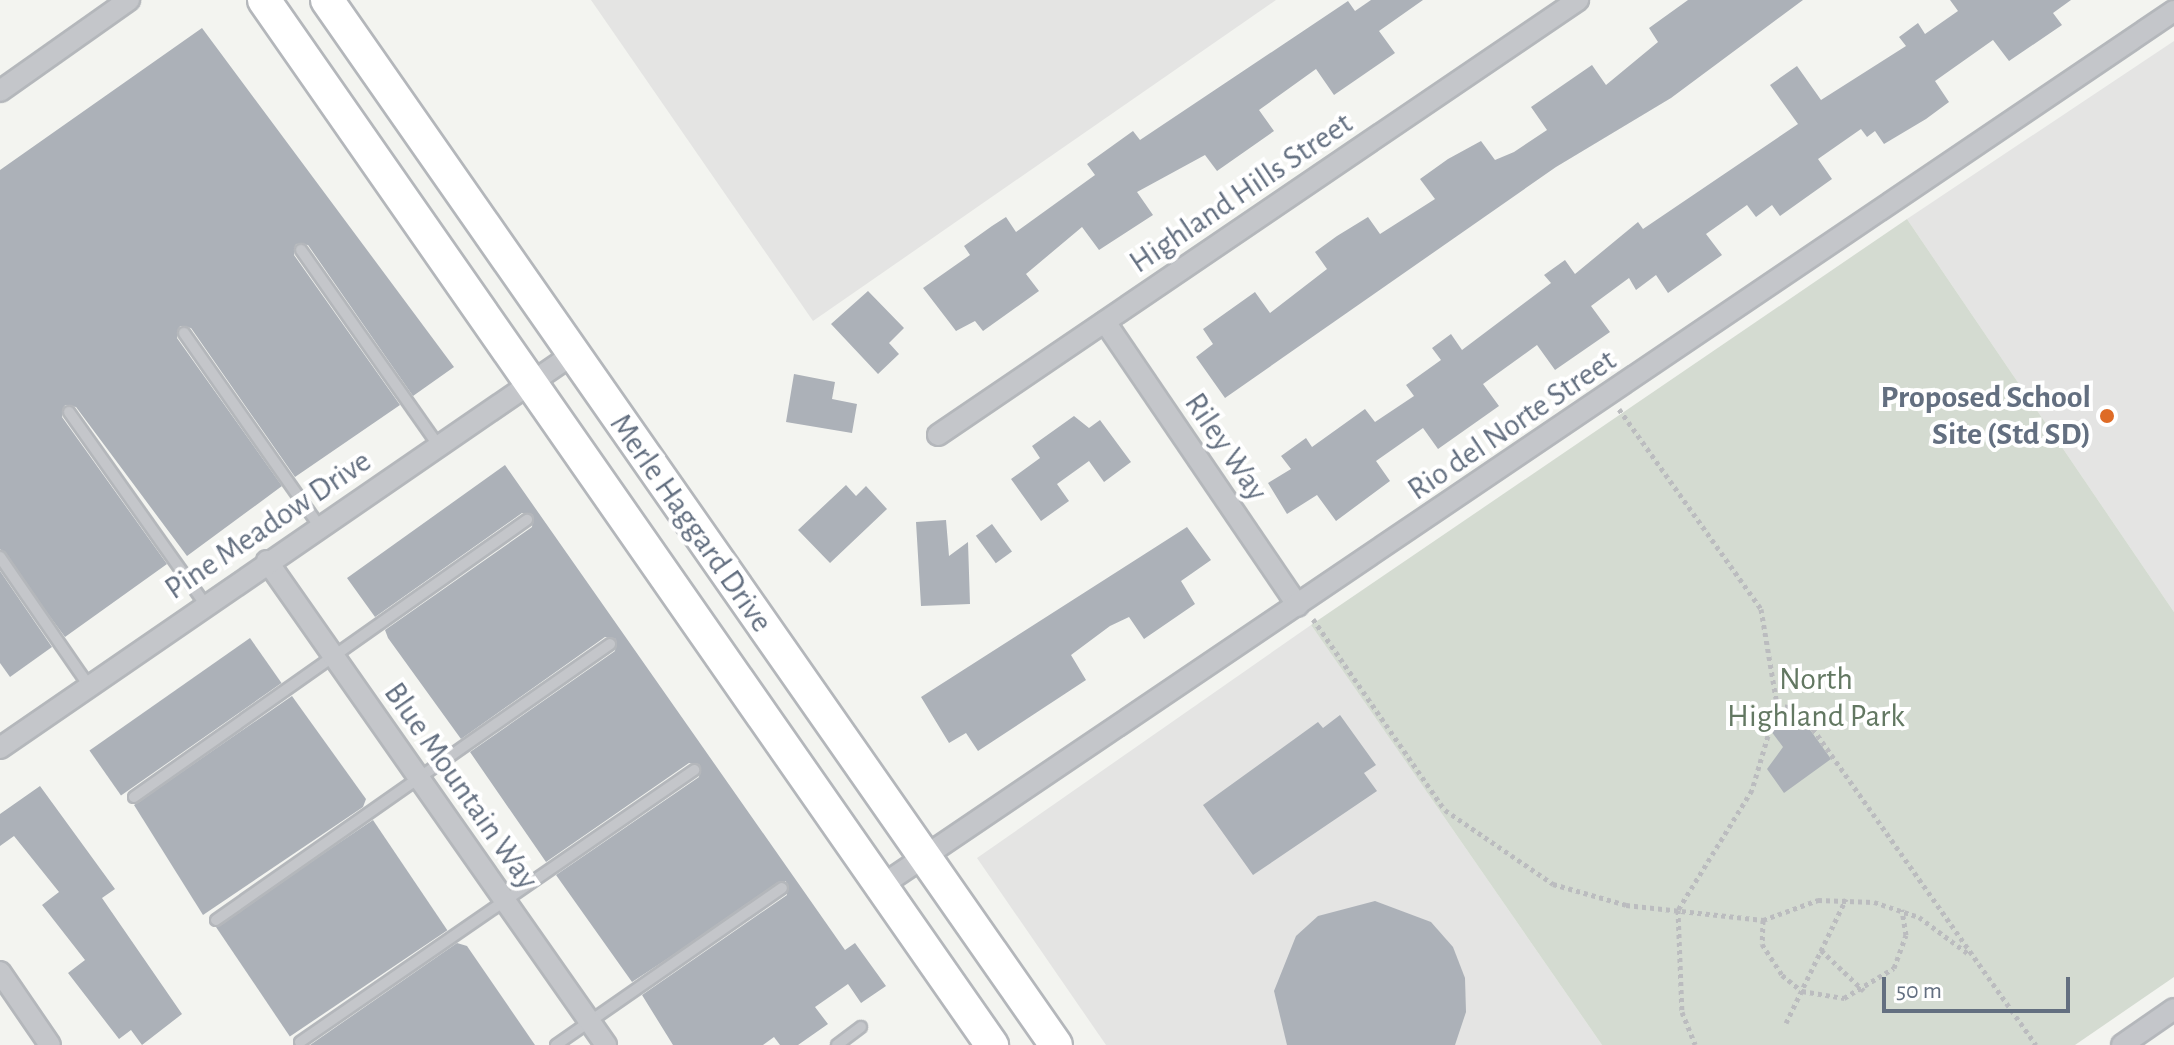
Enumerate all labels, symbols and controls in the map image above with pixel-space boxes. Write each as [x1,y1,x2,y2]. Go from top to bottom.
street label: Highland Hills Street [1122,104,1360,282]
street label: Rio del Norte Street [1401,341,1623,509]
place label: Proposed School Site (Std SD) [1880,379,2091,454]
street label: Riley Way [1176,386,1276,508]
street label: Merle Haggard Drive [601,406,781,640]
marker: Proposed School Site (Std SD) [2098,407,2116,425]
street label: Pine Meadow Drive [158,442,378,608]
park label: North Highland Park [1727,661,1905,736]
street label: Blue Mountain Way [375,675,547,897]
scale bar [1886,961,2074,1011]
text: 50 m [1896,979,1942,1003]

